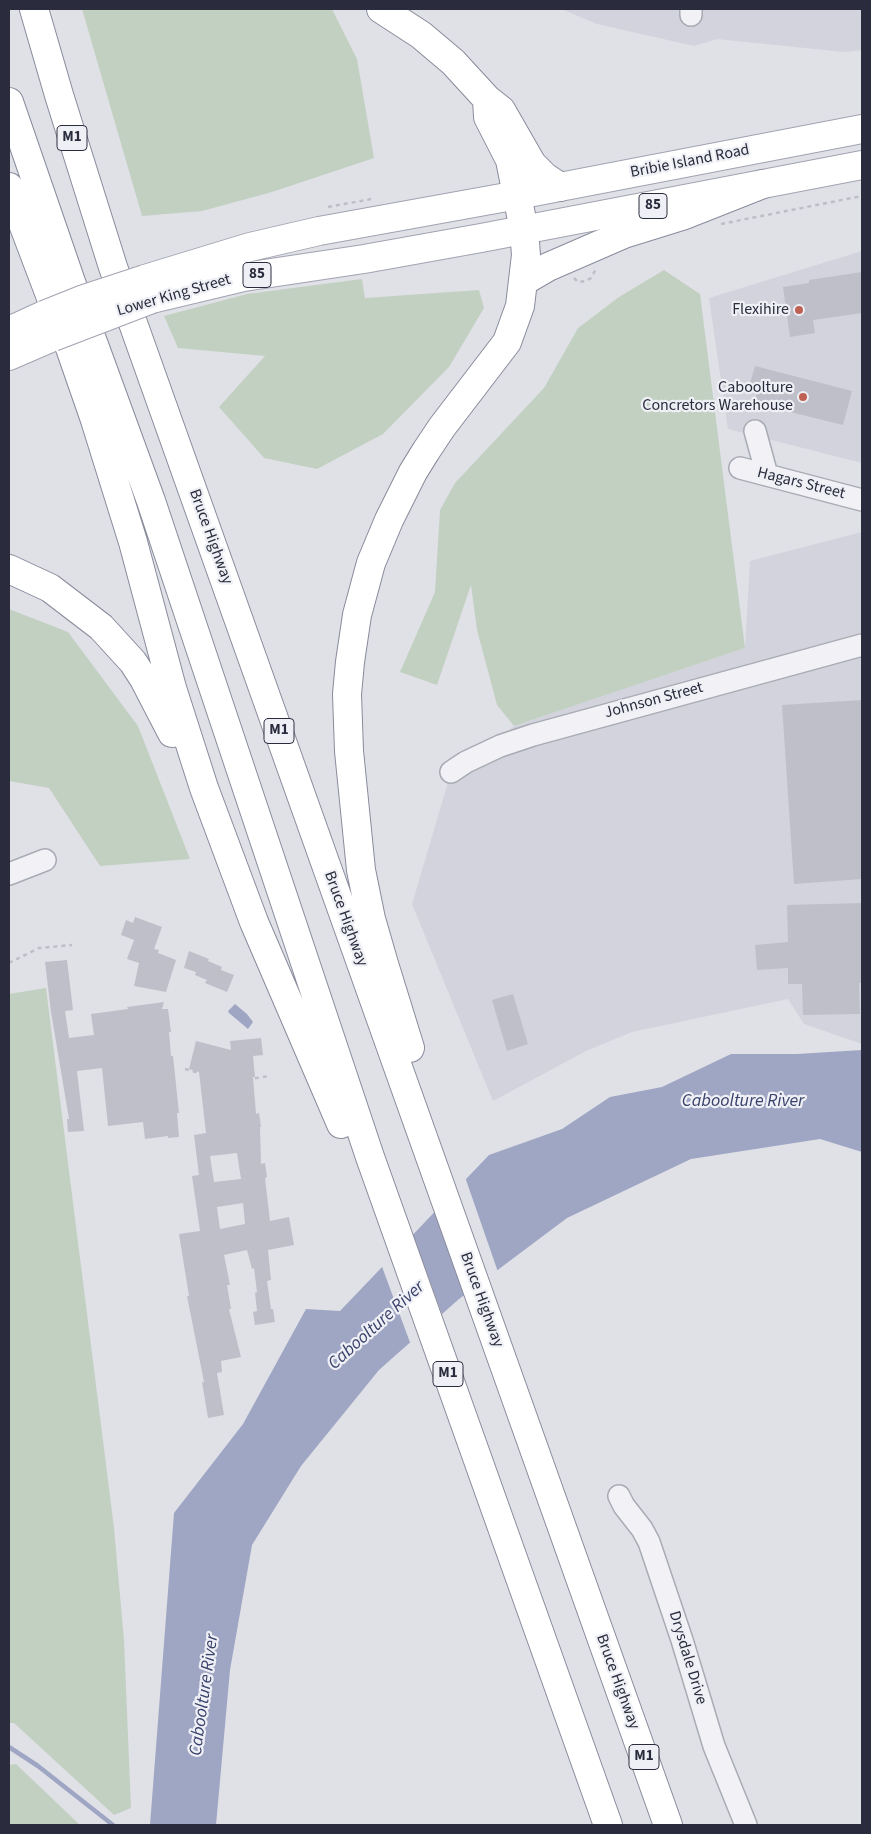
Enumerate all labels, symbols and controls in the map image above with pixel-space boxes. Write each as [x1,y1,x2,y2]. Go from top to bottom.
road number: M1 [57,126,87,150]
street label: Bribie Island Road [629,141,751,183]
road number: 85 [639,194,667,218]
road number: 85 [243,262,271,288]
street label: Lower King Street [115,271,233,321]
place label: Flexihire [732,300,789,320]
marker: Flexihire [793,304,805,316]
place label: Caboolture Concretors Warehouse [642,378,793,416]
marker: Caboolture Concretors Warehouse [797,391,809,403]
street label: Hagars Street [755,464,847,504]
street label: Bruce Highway [184,487,236,587]
street label: Johnson Street [603,679,705,723]
road number: M1 [264,718,294,744]
street label: Bruce Highway [319,869,371,969]
water label: Caboolture River [682,1091,804,1113]
street label: Bruce Highway [455,1250,507,1350]
water label: Caboolture River [324,1277,430,1375]
road number: M1 [433,1362,463,1386]
street label: Drysdale Drive [664,1609,710,1707]
street label: Bruce Highway [591,1632,643,1732]
water label: Caboolture River [186,1633,224,1757]
road number: M1 [629,1744,659,1770]

